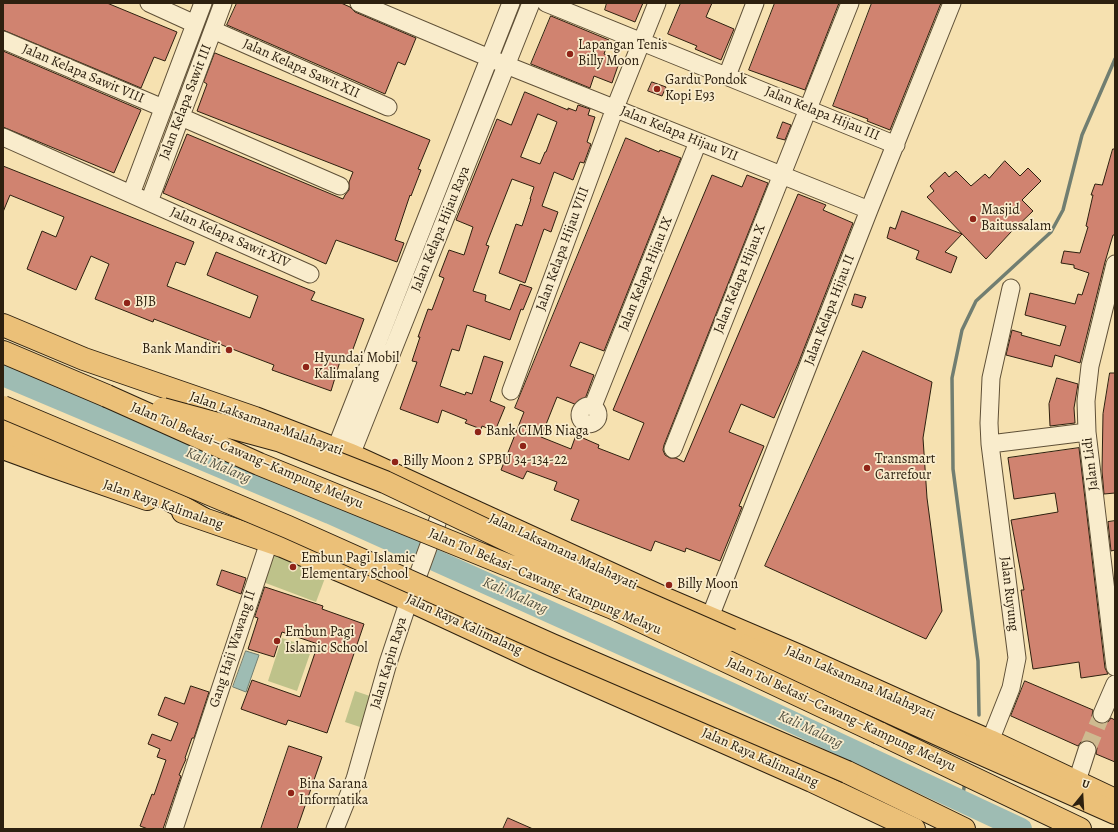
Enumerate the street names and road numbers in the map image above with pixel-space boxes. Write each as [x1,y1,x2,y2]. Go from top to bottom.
street label: Jalan Kelapa Sawit XII [240,36,362,102]
street label: Jalan Kelapa Sawit VIII [20,41,146,107]
street label: Jalan Kelapa Sawit III [156,42,216,162]
street label: Jalan Kelapa Hijau III [762,83,882,145]
street label: Jalan Kelapa Hijau VII [618,103,740,165]
street label: Jalan Kelapa Hijau Raya [408,164,474,294]
street label: Jalan Kelapa Hijau VIII [533,185,593,313]
street label: Jalan Kelapa Sawit XIV [167,204,293,272]
street label: Jalan Kelapa Hijau IX [615,215,677,333]
street label: Jalan Kelapa Hijau X [710,222,770,336]
street label: Jalan Kelapa Hijau II [801,252,859,368]
street label: Jalan Laksamana Malahayati [187,388,345,460]
street label: Jalan Tol Bekasi–Cawang–Kampung Melayu [128,399,366,513]
street label: Jalan Lidi [1079,436,1103,492]
street label: Jalan Raya Kalimalang [101,477,225,533]
street label: Jalan Laksamana Malahayati [486,510,640,594]
street label: Jalan Tol Bekasi–Cawang–Kampung Melayu [426,525,664,639]
street label: Jalan Ruyung [996,556,1022,632]
street label: Gang Haji Wawang II [206,588,260,710]
street label: Jalan Raya Kalimalang [403,591,525,659]
street label: Jalan Kapin Raya [367,615,411,711]
street label: Jalan Laksamana Malahayati [783,642,937,724]
street label: Jalan Tol Bekasi–Cawang–Kampung Melayu [724,654,958,776]
street label: Jalan Raya Kalimalang [699,725,821,791]

